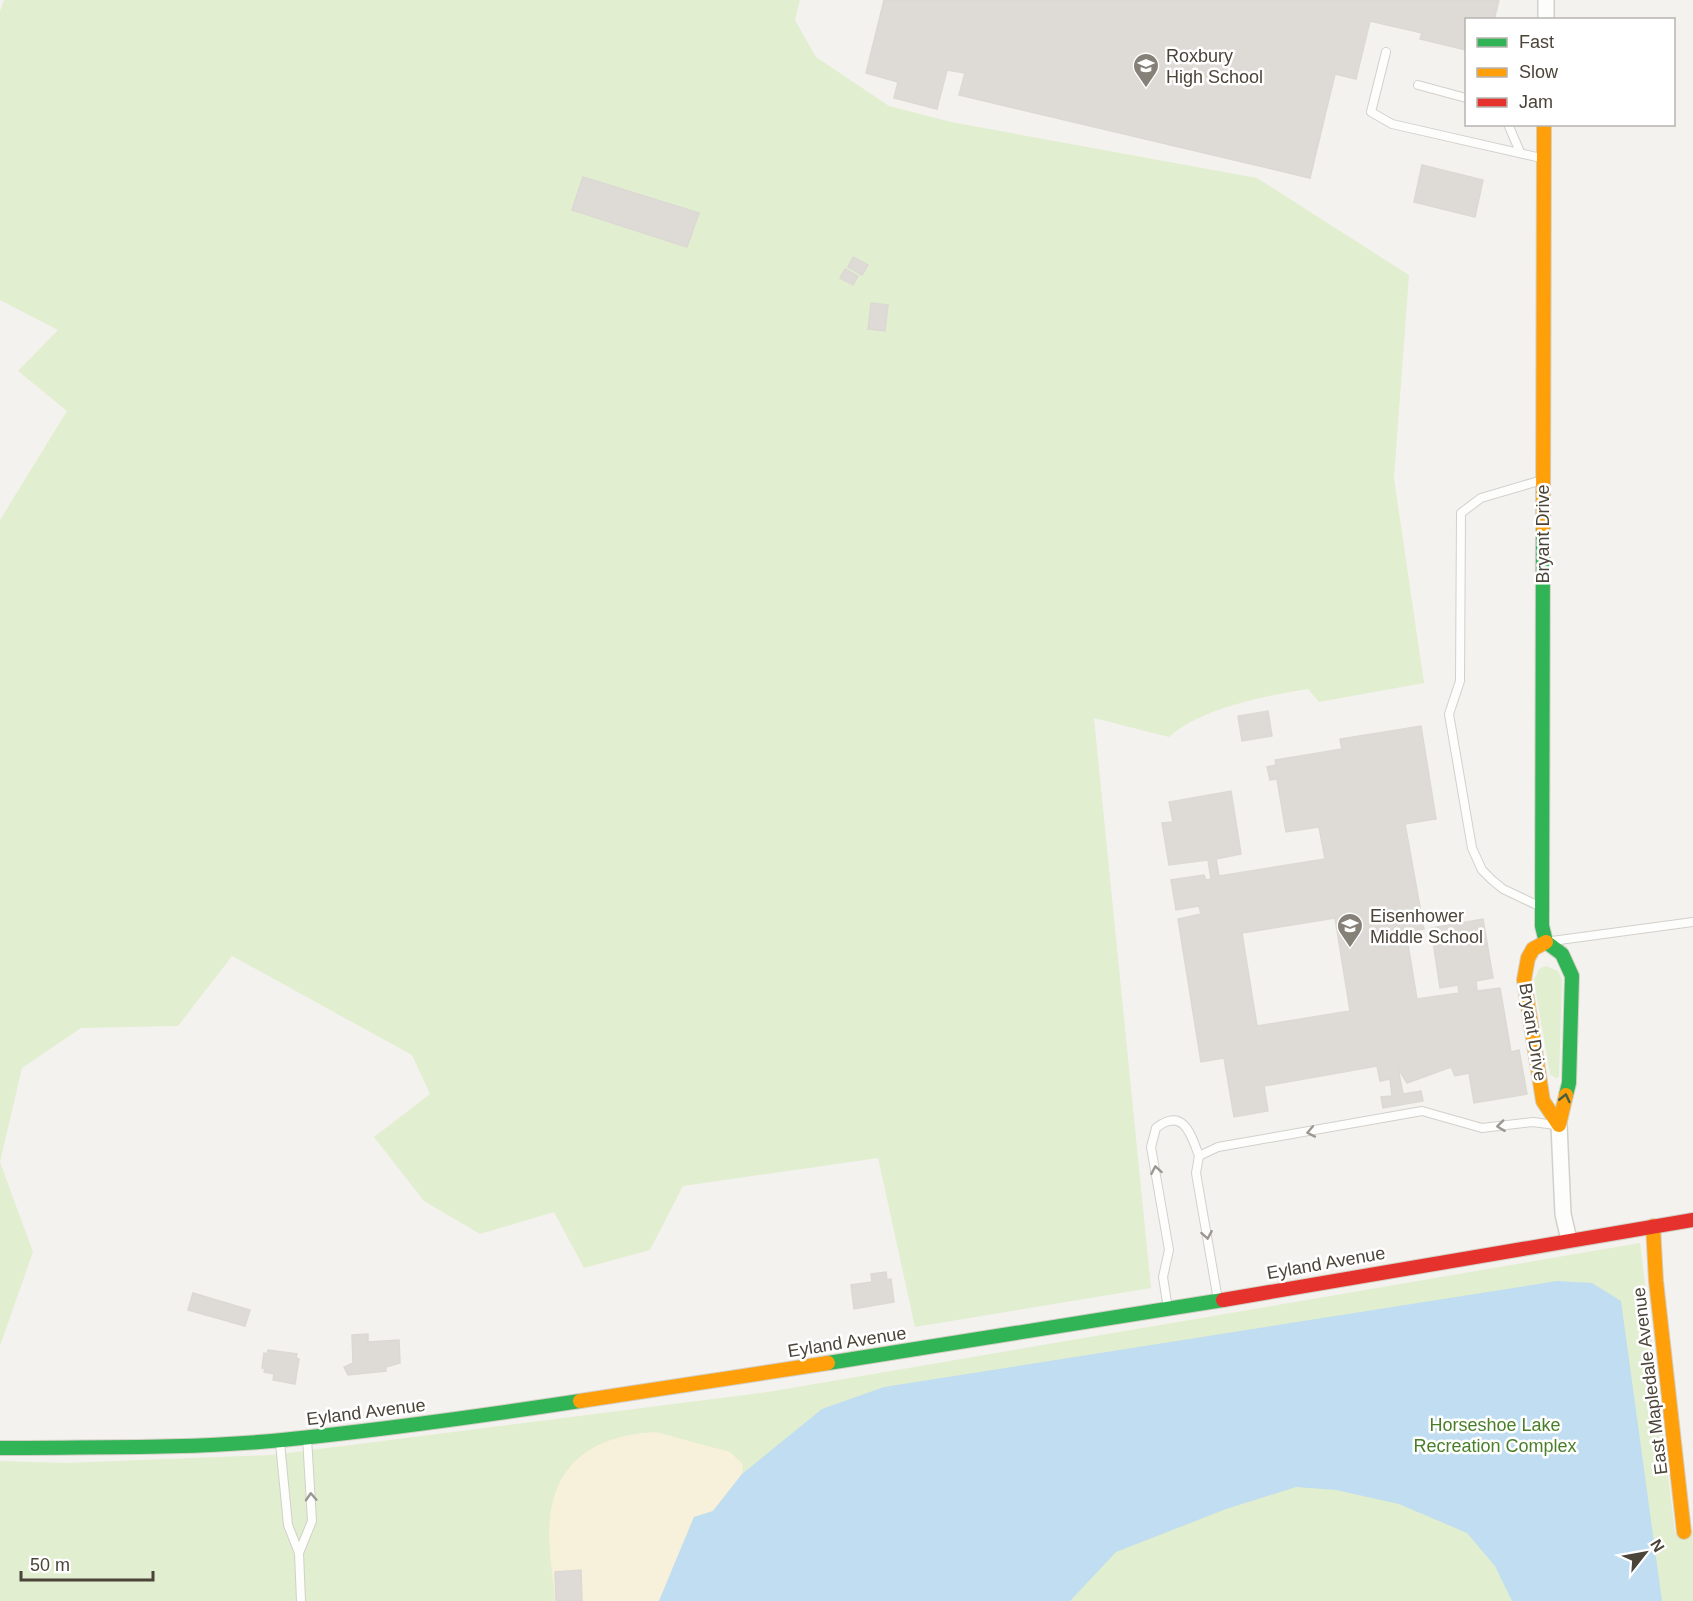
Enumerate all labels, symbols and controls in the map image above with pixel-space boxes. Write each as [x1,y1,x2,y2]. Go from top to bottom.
legend [1465,18,1675,126]
text: Fast [1519,32,1554,52]
place label: Roxbury High School [1166,46,1263,87]
school or university icon: Roxbury High School [1131,51,1161,89]
text: Slow [1519,62,1559,82]
text: Jam [1519,92,1553,112]
street label: Bryant Drive [1533,484,1553,584]
place label: Eisenhower Middle School [1370,906,1483,947]
school or university icon: Eisenhower Middle School [1335,911,1365,949]
street label: Bryant Drive [1515,982,1551,1082]
one-way arrow [1558,1093,1571,1103]
one-way arrow [1496,1119,1506,1132]
one-way arrow [1306,1125,1316,1138]
one-way arrow [1150,1166,1162,1175]
one-way arrow [1200,1229,1213,1239]
street label: Eyland Avenue [1265,1243,1387,1283]
street label: East Mapledale Avenue [1629,1286,1671,1476]
street label: Eyland Avenue [786,1323,908,1361]
street label: Eyland Avenue [305,1395,427,1429]
park label: Horseshoe Lake Recreation Complex [1413,1415,1577,1456]
one-way arrow [305,1493,318,1502]
north arrow [1615,1523,1675,1583]
text: N [1647,1536,1668,1555]
scale bar [21,1544,153,1582]
text: 50 m [30,1555,70,1575]

